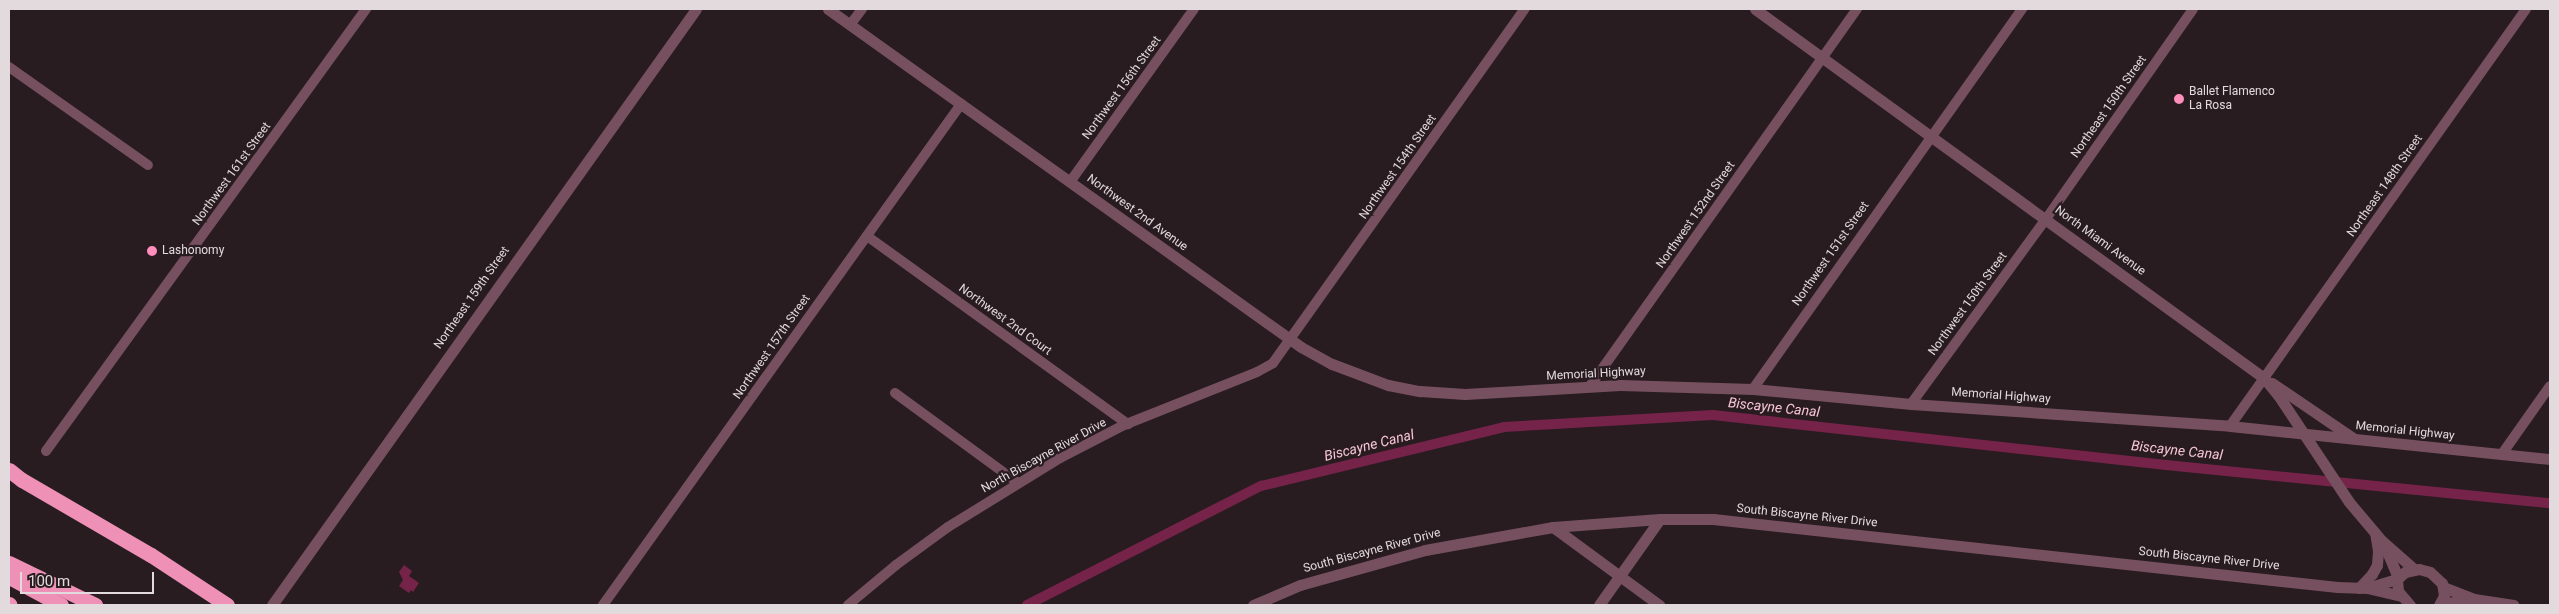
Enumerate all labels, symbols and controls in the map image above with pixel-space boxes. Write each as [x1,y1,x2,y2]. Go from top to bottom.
street label: Northwest 156th Street [1080,34,1164,142]
street label: Northeast 150th Street [2068,53,2150,161]
place label: Ballet Flamenco La Rosa [2189,85,2275,113]
marker: Ballet Flamenco La Rosa [2173,93,2185,105]
street label: Northwest 154th Street [1356,112,1440,222]
street label: Northwest 161st Street [190,120,274,228]
street label: Northeast 148th Street [2344,132,2426,240]
street label: Northwest 152nd Street [1654,159,1738,271]
street label: Northwest 2nd Avenue [1084,172,1190,254]
street label: Northwest 151st Street [1790,199,1872,309]
street label: North Miami Avenue [2052,203,2148,279]
place label: Lashonomy [162,244,224,258]
street label: Northeast 159th Street [431,244,513,352]
marker: Lashonomy [146,245,158,257]
street label: Northwest 150th Street [1926,250,2010,358]
street label: Northwest 2nd Court [956,281,1054,359]
street label: Northwest 157th Street [730,292,814,402]
street label: Memorial Highway [1546,364,1646,384]
street label: Memorial Highway [1951,385,2051,407]
water label: Biscayne Canal [1727,394,1821,420]
street label: North Biscayne River Drive [979,416,1109,496]
street label: Memorial Highway [2355,419,2455,443]
water label: Biscayne Canal [1322,426,1416,464]
water label: Biscayne Canal [2130,437,2224,463]
street label: South Biscayne River Drive [1736,501,1878,531]
street label: South Biscayne River Drive [1302,526,1442,576]
street label: South Biscayne River Drive [2138,544,2280,574]
scale bar [22,562,156,594]
text: 100 m [28,572,70,590]

